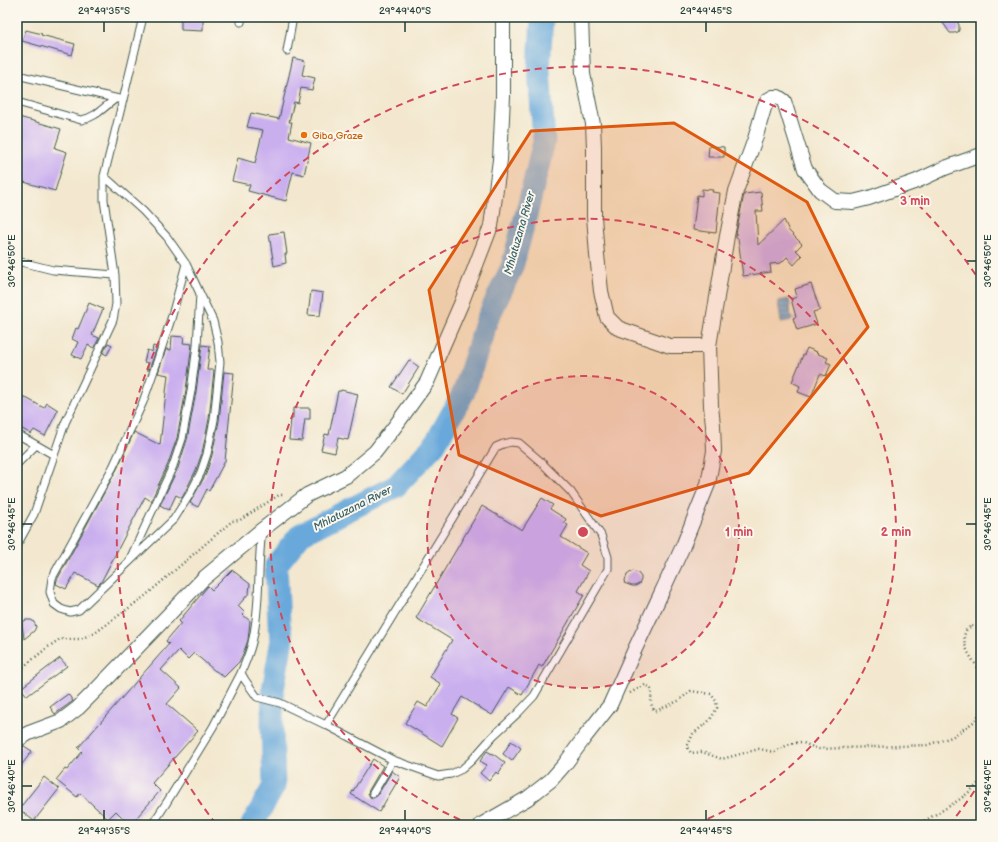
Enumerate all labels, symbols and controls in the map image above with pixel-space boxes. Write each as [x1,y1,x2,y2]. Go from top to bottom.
text: 29°49'35"S [78,5,130,17]
text: 29°49'40"S [379,5,431,17]
text: 29°49'45"S [680,5,732,17]
marker: Giba Graze [299,130,309,140]
place label: Giba Graze [312,130,363,142]
water label: Mhlatuzana River [501,189,538,276]
text: 3 min [900,194,930,209]
text: 30°46'50"E [6,234,18,288]
text: 30°46'50"E [982,234,994,288]
water label: Mhlatuzana River [311,483,394,534]
text: 30°46'45"E [6,497,18,551]
text: 30°46'45"E [982,497,994,551]
centre of rings [576,525,590,539]
text: 1 min [725,525,753,540]
text: 2 min [881,525,911,540]
text: 30°46'40"E [6,759,18,813]
text: 30°46'40"E [982,759,994,813]
text: 29°49'35"S [78,825,130,837]
text: 29°49'40"S [379,825,431,837]
text: 29°49'45"S [680,825,732,837]

